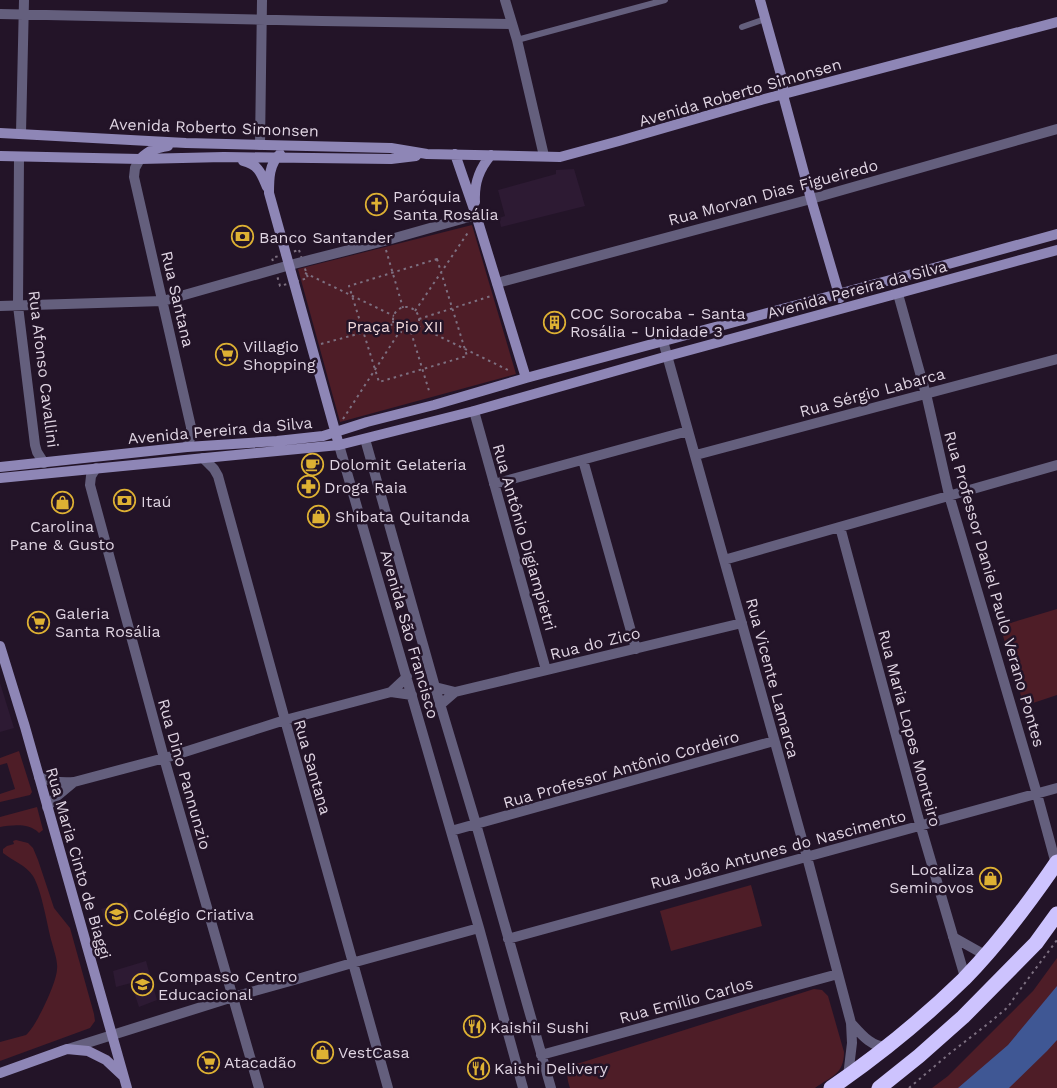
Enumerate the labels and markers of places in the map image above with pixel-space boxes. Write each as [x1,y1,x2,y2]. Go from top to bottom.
place label: Paróquia Santa Rosália [393,187,498,224]
church icon: Paróquia Santa Rosália [365,193,389,217]
bank icon: Banco Santander [231,225,255,249]
place label: Banco Santander [259,228,393,247]
place label: COC Sorocaba - Santa Rosália - Unidade 3 [570,304,746,341]
building icon: COC Sorocaba - Santa Rosália - Unidade 3 [542,310,566,334]
place label: Villagio Shopping [243,337,316,374]
supermarket icon: Villagio Shopping [215,343,239,367]
cafe icon: Dolomit Gelateria [301,452,325,476]
place label: Dolomit Gelateria [329,455,467,474]
pharmacy icon: Droga Raia [296,475,320,499]
place label: Droga Raia [324,478,407,497]
bank icon: Itaú [113,489,137,513]
shop icon: Carolina Pane & Gusto [50,490,74,514]
place label: Itaú [141,492,171,511]
shop icon: Shibata Quitanda [307,504,331,528]
place label: Shibata Quitanda [335,507,470,526]
place label: Carolina Pane & Gusto [9,517,115,554]
place label: Galeria Santa Rosália [55,604,160,641]
supermarket icon: Galeria Santa Rosália [27,610,51,634]
place label: Localiza Seminovos [889,860,974,897]
shop icon: Localiza Seminovos [978,866,1002,890]
school or university icon: Colégio Criativa [105,902,129,926]
place label: Colégio Criativa [133,905,254,924]
place label: Compasso Centro Educacional [158,967,297,1004]
school or university icon: Compasso Centro Educacional [130,973,154,997]
restaurant icon: KaishiI Sushi [462,1015,486,1039]
place label: KaishiI Sushi [490,1018,589,1037]
shop icon: VestCasa [310,1040,334,1064]
place label: VestCasa [338,1043,410,1062]
supermarket icon: Atacadão [196,1050,220,1074]
place label: Atacadão [224,1053,296,1072]
restaurant icon: Kaishi Delivery [466,1056,490,1080]
place label: Kaishi Delivery [494,1059,609,1078]

